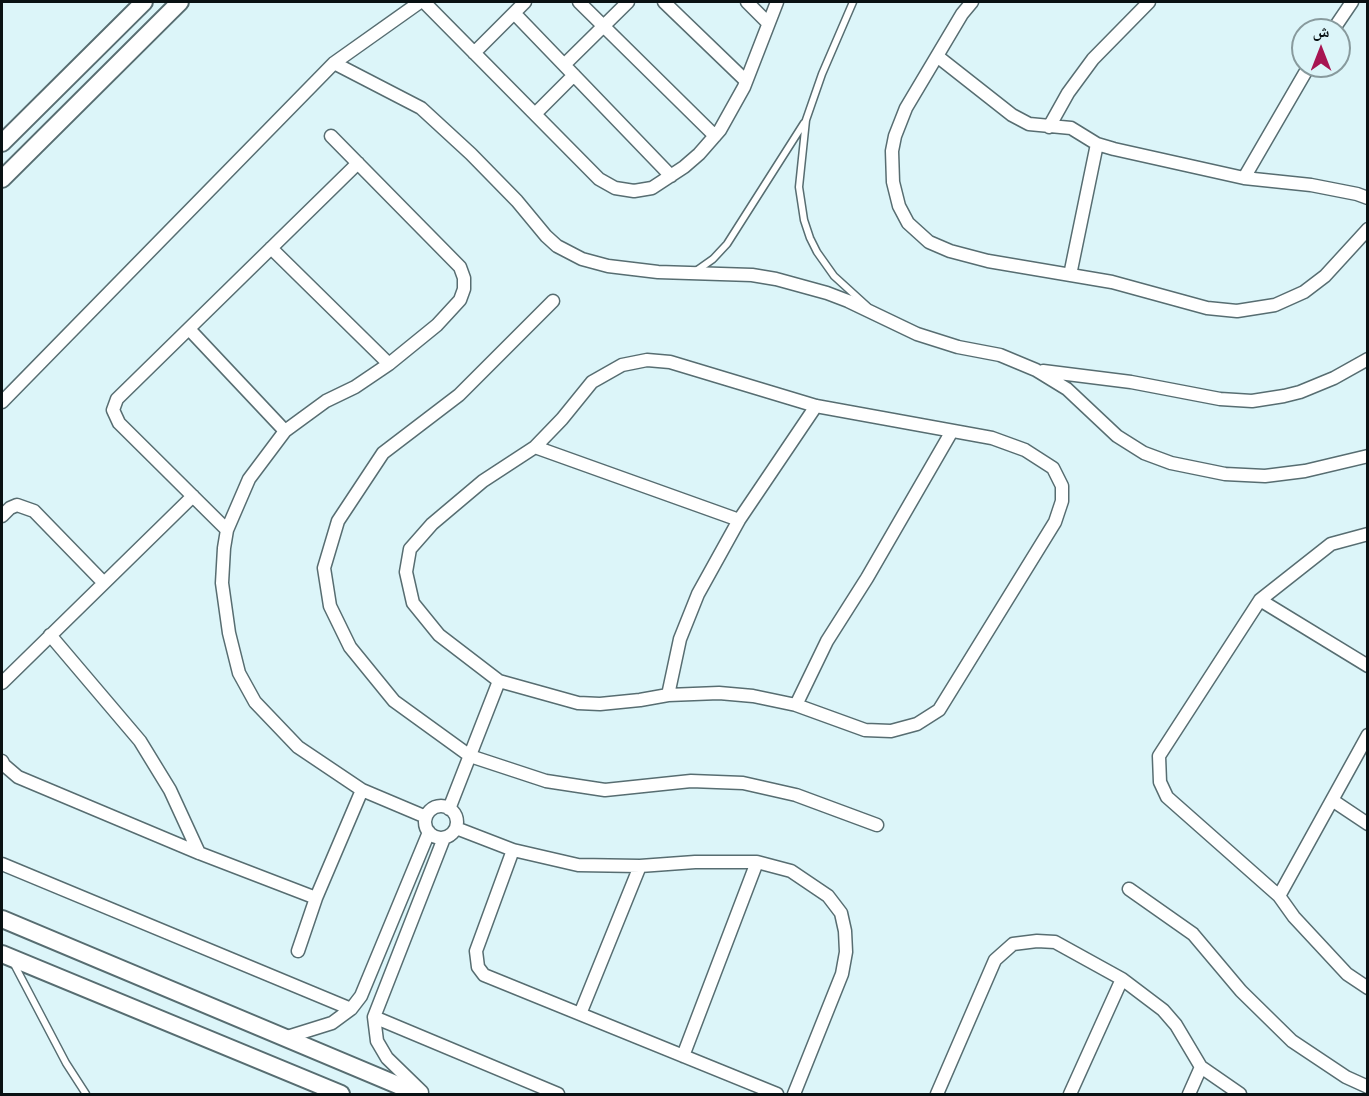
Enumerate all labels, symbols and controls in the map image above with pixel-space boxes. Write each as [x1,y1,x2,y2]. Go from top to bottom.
north arrow [1291,18,1351,78]
text: ش [1313,22,1329,41]

